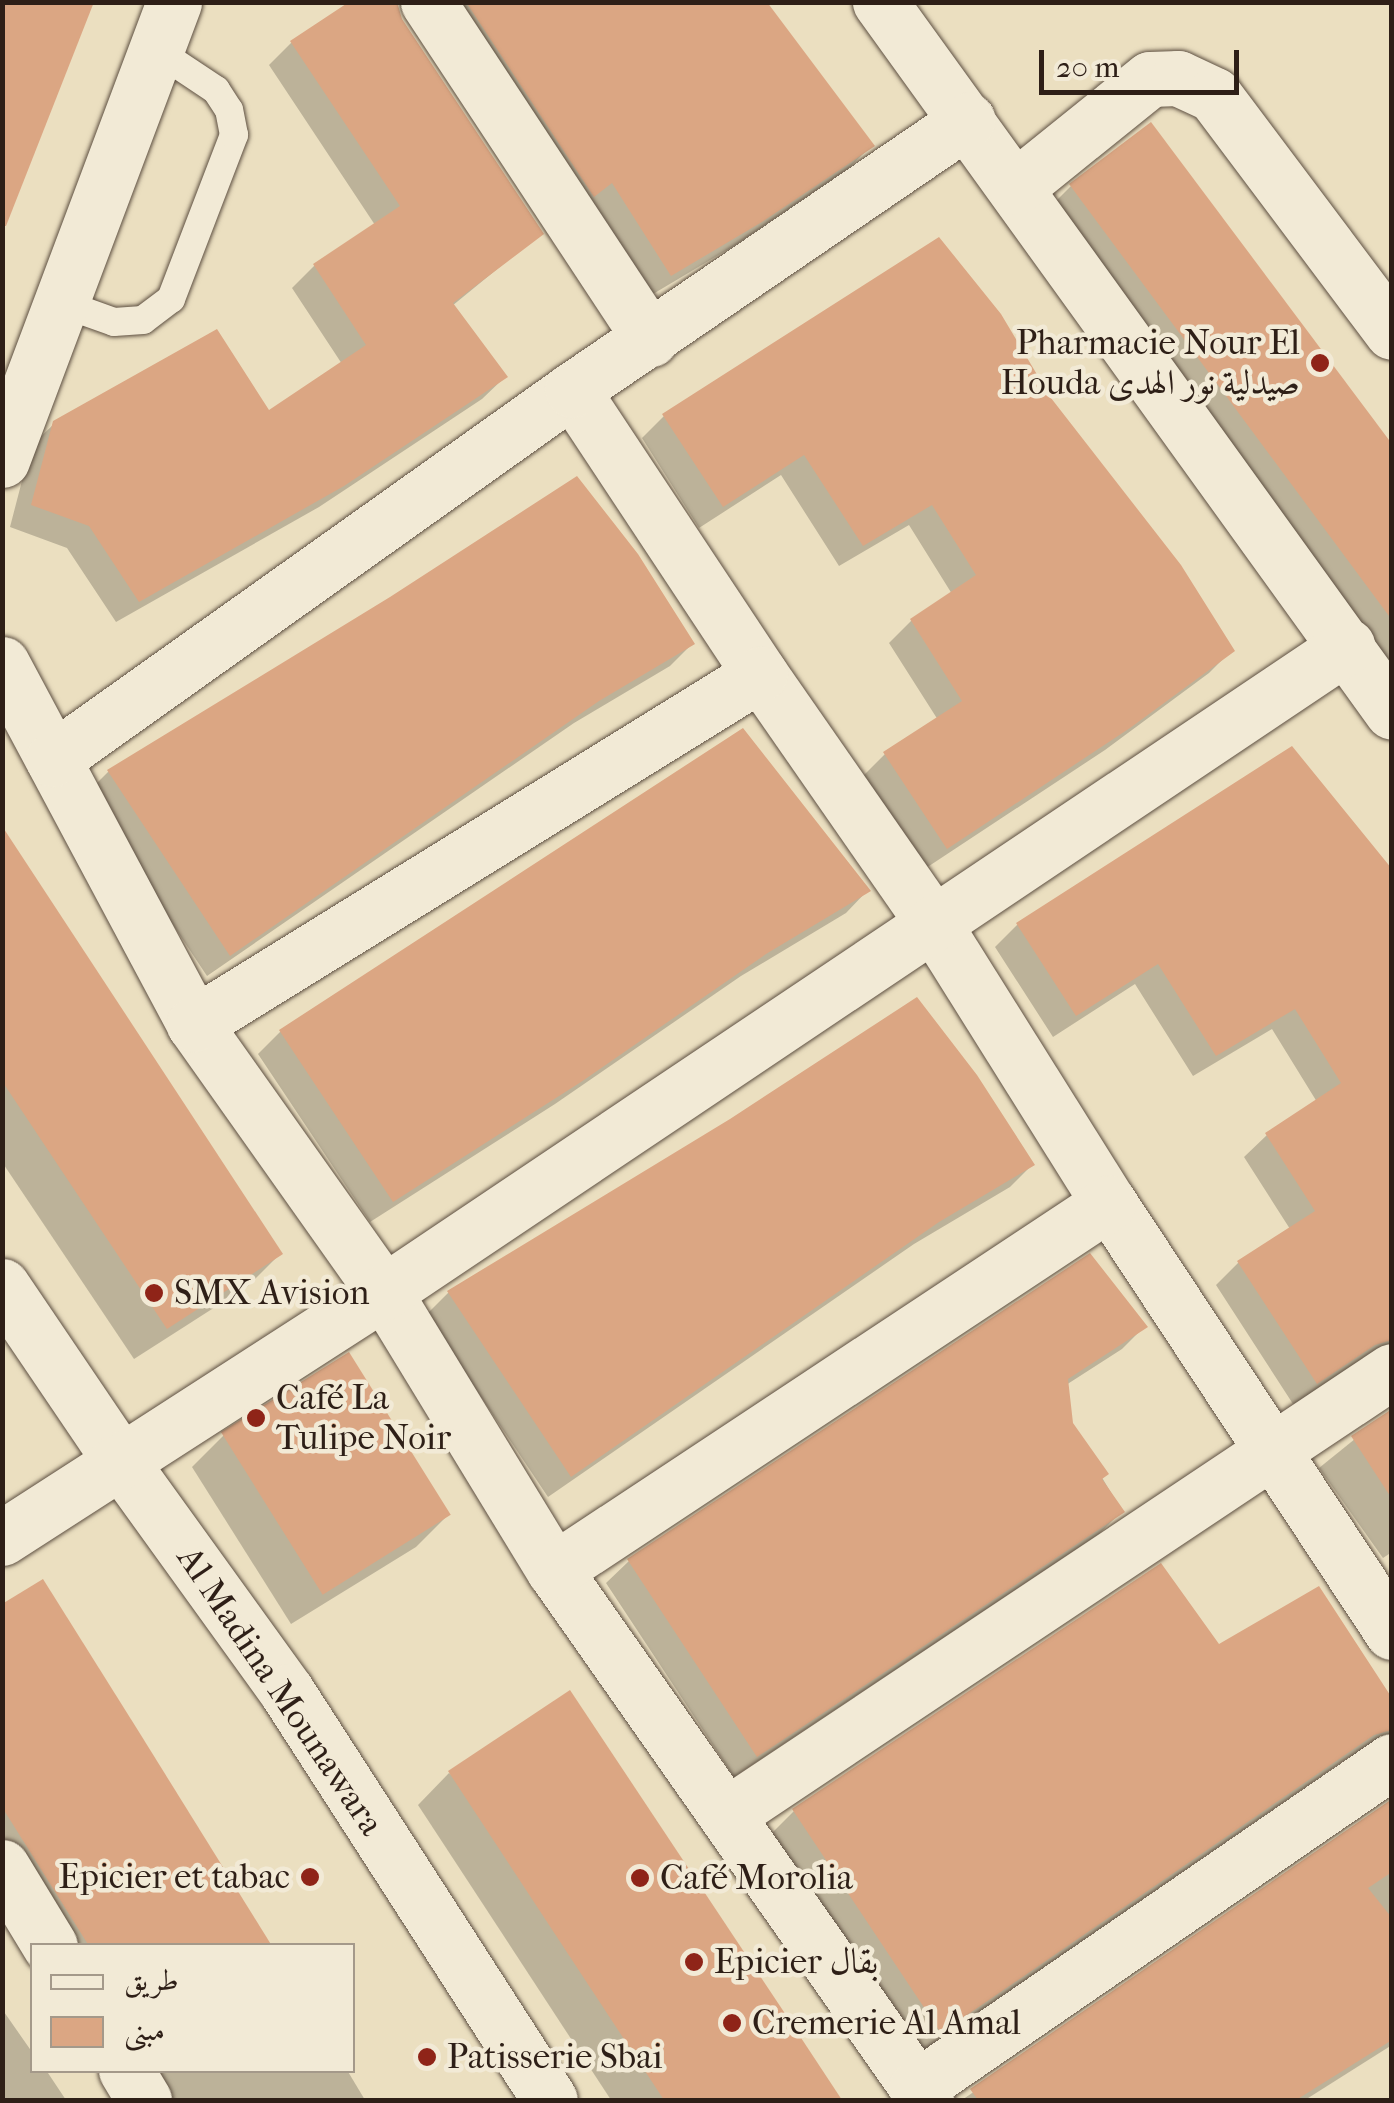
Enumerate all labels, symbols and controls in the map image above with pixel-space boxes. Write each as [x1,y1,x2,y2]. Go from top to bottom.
scale bar [1044,30,1244,92]
text: 20 m [1056,50,1119,85]
place label: Pharmacie Nour El Houda صيدلية نور الهدى [1001,322,1300,404]
marker: Pharmacie Nour El Houda صيدلية نور الهدى [1309,352,1331,374]
place label: SMX Avision [174,1272,370,1314]
marker: SMX Avision [143,1282,165,1304]
place label: Café La Tulipe Noir [276,1377,451,1459]
marker: Café La Tulipe Noir [245,1407,267,1429]
street label: Al Madina Mounawara [168,1539,392,1843]
place label: Epicier et tabac [59,1856,290,1898]
place label: Café Morolia [660,1857,853,1899]
marker: Epicier et tabac [299,1866,321,1888]
marker: Café Morolia [629,1867,651,1889]
place label: Epicier بقال [714,1941,879,1983]
legend [30,1943,355,2073]
marker: Epicier بقال [683,1951,705,1973]
text: طريق [124,1963,179,1998]
place label: Cremerie Al Amal [752,2002,1021,2044]
marker: Cremerie Al Amal [721,2012,743,2034]
text: مبنى [124,2013,165,2048]
place label: Patisserie Sbai [447,2036,663,2078]
marker: Patisserie Sbai [416,2046,438,2068]

